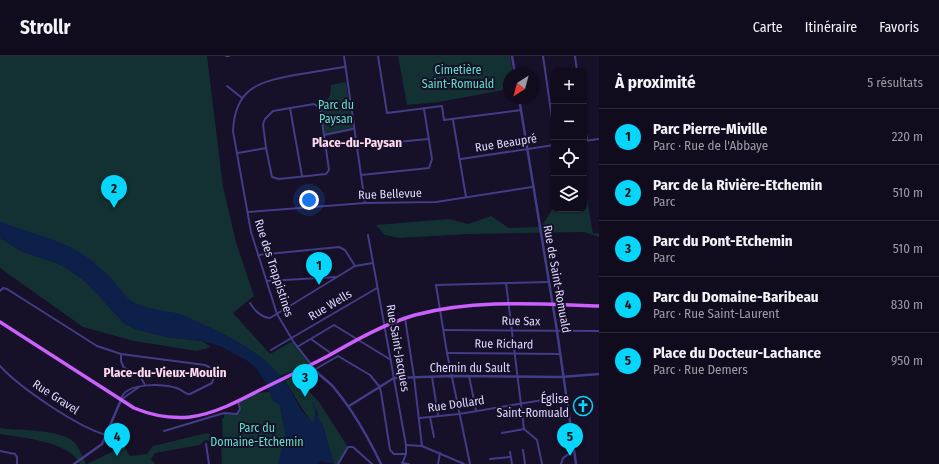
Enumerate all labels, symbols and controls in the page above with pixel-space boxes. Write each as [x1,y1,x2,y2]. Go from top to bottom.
text: Strollr [20,16,70,39]
text: Carte [753,19,783,36]
text: Itinéraire [805,19,857,36]
text: Favoris [879,19,919,36]
park label: Cimetière Saint-Romuald [422,63,494,91]
north arrow [503,68,539,104]
map controls [551,68,587,212]
button: + [551,68,587,104]
text: À proximité [615,72,696,93]
text: 5 résultats [867,75,923,90]
park label: Parc du Paysan [318,98,354,126]
button: − [551,104,587,140]
text: Parc Pierre-Miville [653,120,767,138]
text: 1 [625,129,631,144]
text: 220 m [892,129,923,144]
street label: Rue Beaupré [474,131,538,155]
district label: Place-du-Paysan [312,135,402,150]
text: Parc · Rue de l'Abbaye [653,138,768,153]
button: locate [551,140,587,176]
pin: 2 [101,175,127,208]
button: layers [551,176,587,212]
text: Parc de la Rivière-Etchemin [653,176,822,194]
text: 2 [625,185,631,200]
text: 510 m [893,185,923,200]
street label: Rue Bellevue [358,186,422,202]
your location [299,190,319,210]
text: Parc [653,194,675,209]
street label: Rue des Trappistines [252,217,296,319]
street label: Rue de Saint-Romuald [541,224,573,334]
text: Parc du Pont-Etchemin [653,232,793,250]
text: 3 [625,241,631,256]
text: 510 m [893,241,923,256]
text: Parc [653,250,675,265]
pin: 1 [306,252,332,285]
street label: Rue Wells [306,287,354,323]
text: Parc du Domaine-Baribeau [653,288,819,306]
text: 4 [625,297,631,312]
text: 830 m [891,297,923,312]
street label: Rue Saint-Jacques [383,303,413,393]
text: Parc · Rue Saint-Laurent [653,306,779,321]
street label: Rue Sax [502,314,541,328]
street label: Rue Richard [474,336,534,352]
text: Place du Docteur-Lachance [653,344,821,362]
text: 5 [625,353,631,368]
text: 950 m [891,353,923,368]
street label: Chemin du Sault [430,361,510,375]
text: Parc · Rue Demers [653,362,748,377]
pin: 3 [292,364,318,397]
district label: Place-du-Vieux-Moulin [103,365,227,380]
street label: Rue Gravel [30,377,82,417]
place label: Église Saint-Romuald [496,391,569,420]
street label: Rue Dollard [427,393,485,415]
church icon: Église Saint-Romuald [572,395,594,417]
park label: Parc du Domaine-Etchemin [210,421,304,449]
pin: 4 [104,423,130,456]
pin: 5 [557,423,583,456]

